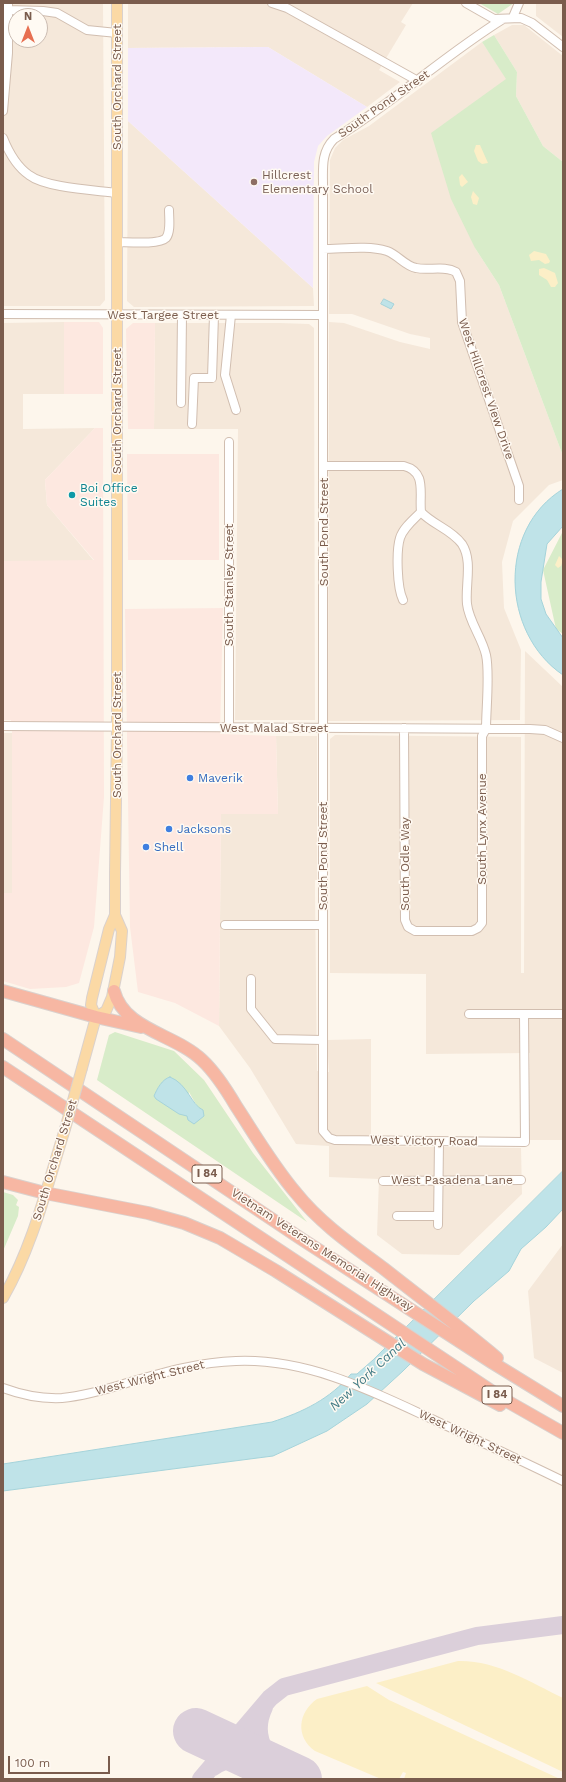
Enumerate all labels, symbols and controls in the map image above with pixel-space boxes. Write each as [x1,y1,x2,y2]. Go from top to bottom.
north arrow [8,8,48,48]
text: N [24,10,32,23]
street label: South Orchard Street [110,24,124,150]
street label: South Pond Street [335,67,433,141]
place label: Hillcrest Elementary School [262,168,373,196]
marker: Hillcrest Elementary School [249,177,259,187]
street label: West Targee Street [107,308,219,322]
street label: West Hillcrest View Drive [455,317,517,461]
street label: South Orchard Street [110,348,124,474]
street label: South Pond Street [317,478,331,586]
place label: Boi Office Suites [80,481,138,509]
marker: Boi Office Suites [67,490,77,500]
street label: South Stanley Street [222,524,236,646]
street label: South Orchard Street [110,672,124,798]
street label: West Malad Street [220,721,328,735]
place label: Maverik [198,771,243,785]
marker: Maverik [185,773,195,783]
street label: South Lynx Avenue [475,773,489,885]
street label: South Pond Street [316,802,330,910]
street label: South Odle Way [398,817,412,911]
place label: Jacksons [177,822,231,836]
marker: Jacksons [164,824,174,834]
place label: Shell [154,840,183,854]
marker: Shell [141,842,151,852]
street label: South Orchard Street [30,1098,80,1222]
street label: West Victory Road [370,1133,478,1149]
road number: I 84 [192,1165,222,1183]
street label: West Pasadena Lane [391,1173,513,1187]
street label: Vietnam Veterans Memorial Highway [228,1186,416,1314]
water label: New York Canal [327,1336,409,1414]
street label: West Wright Street [94,1357,206,1399]
road number: I 84 [482,1386,512,1404]
street label: West Wright Street [416,1407,524,1467]
scale bar [10,1748,112,1774]
text: 100 m [15,1756,50,1770]

